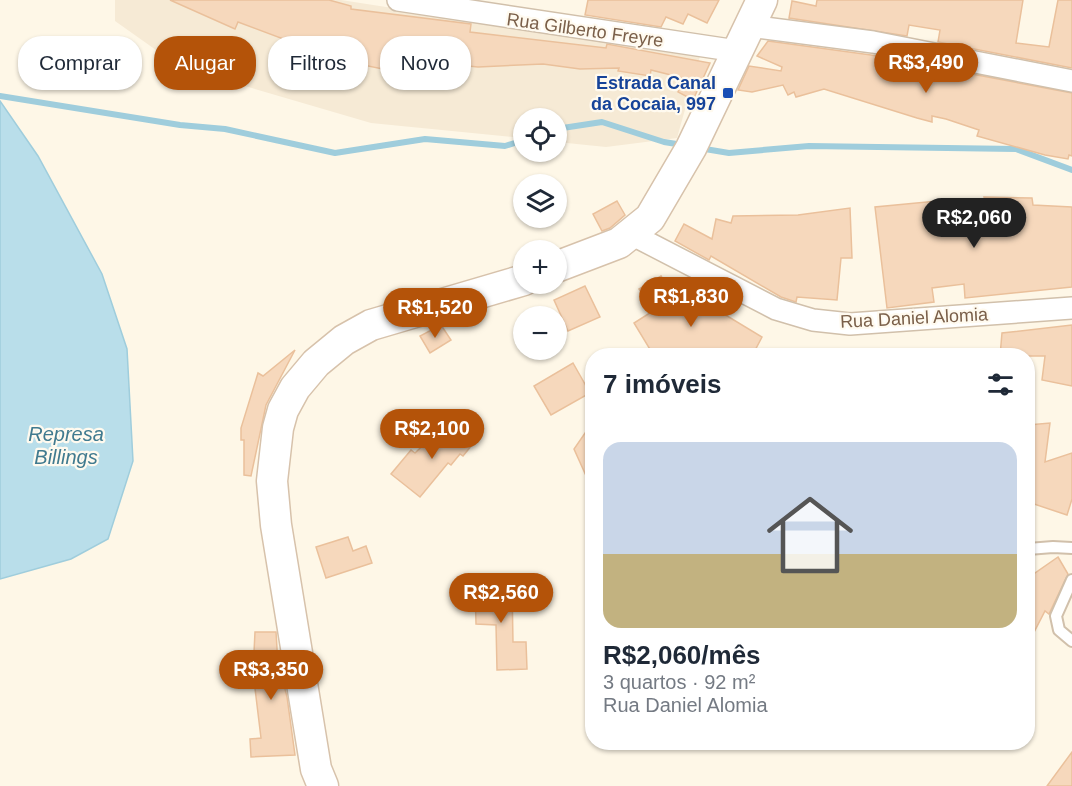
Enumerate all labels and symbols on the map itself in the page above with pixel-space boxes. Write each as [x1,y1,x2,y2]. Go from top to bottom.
street label: Rua Gilberto Freyre [505,9,665,51]
pin: R$3,490 [871,43,981,94]
place label: Estrada Canal da Cocaia, 997 [591,73,716,114]
marker: Estrada Canal da Cocaia, 997 [721,86,735,100]
pin: R$2,060 [919,198,1029,249]
pin: R$1,830 [636,277,746,328]
pin: R$1,520 [380,288,490,339]
street label: Rua Daniel Alomia [840,304,989,332]
pin: R$2,100 [377,409,487,460]
water label: Represa Billings [28,423,104,468]
pin: R$2,560 [446,573,556,624]
pin: R$3,350 [216,650,326,701]

